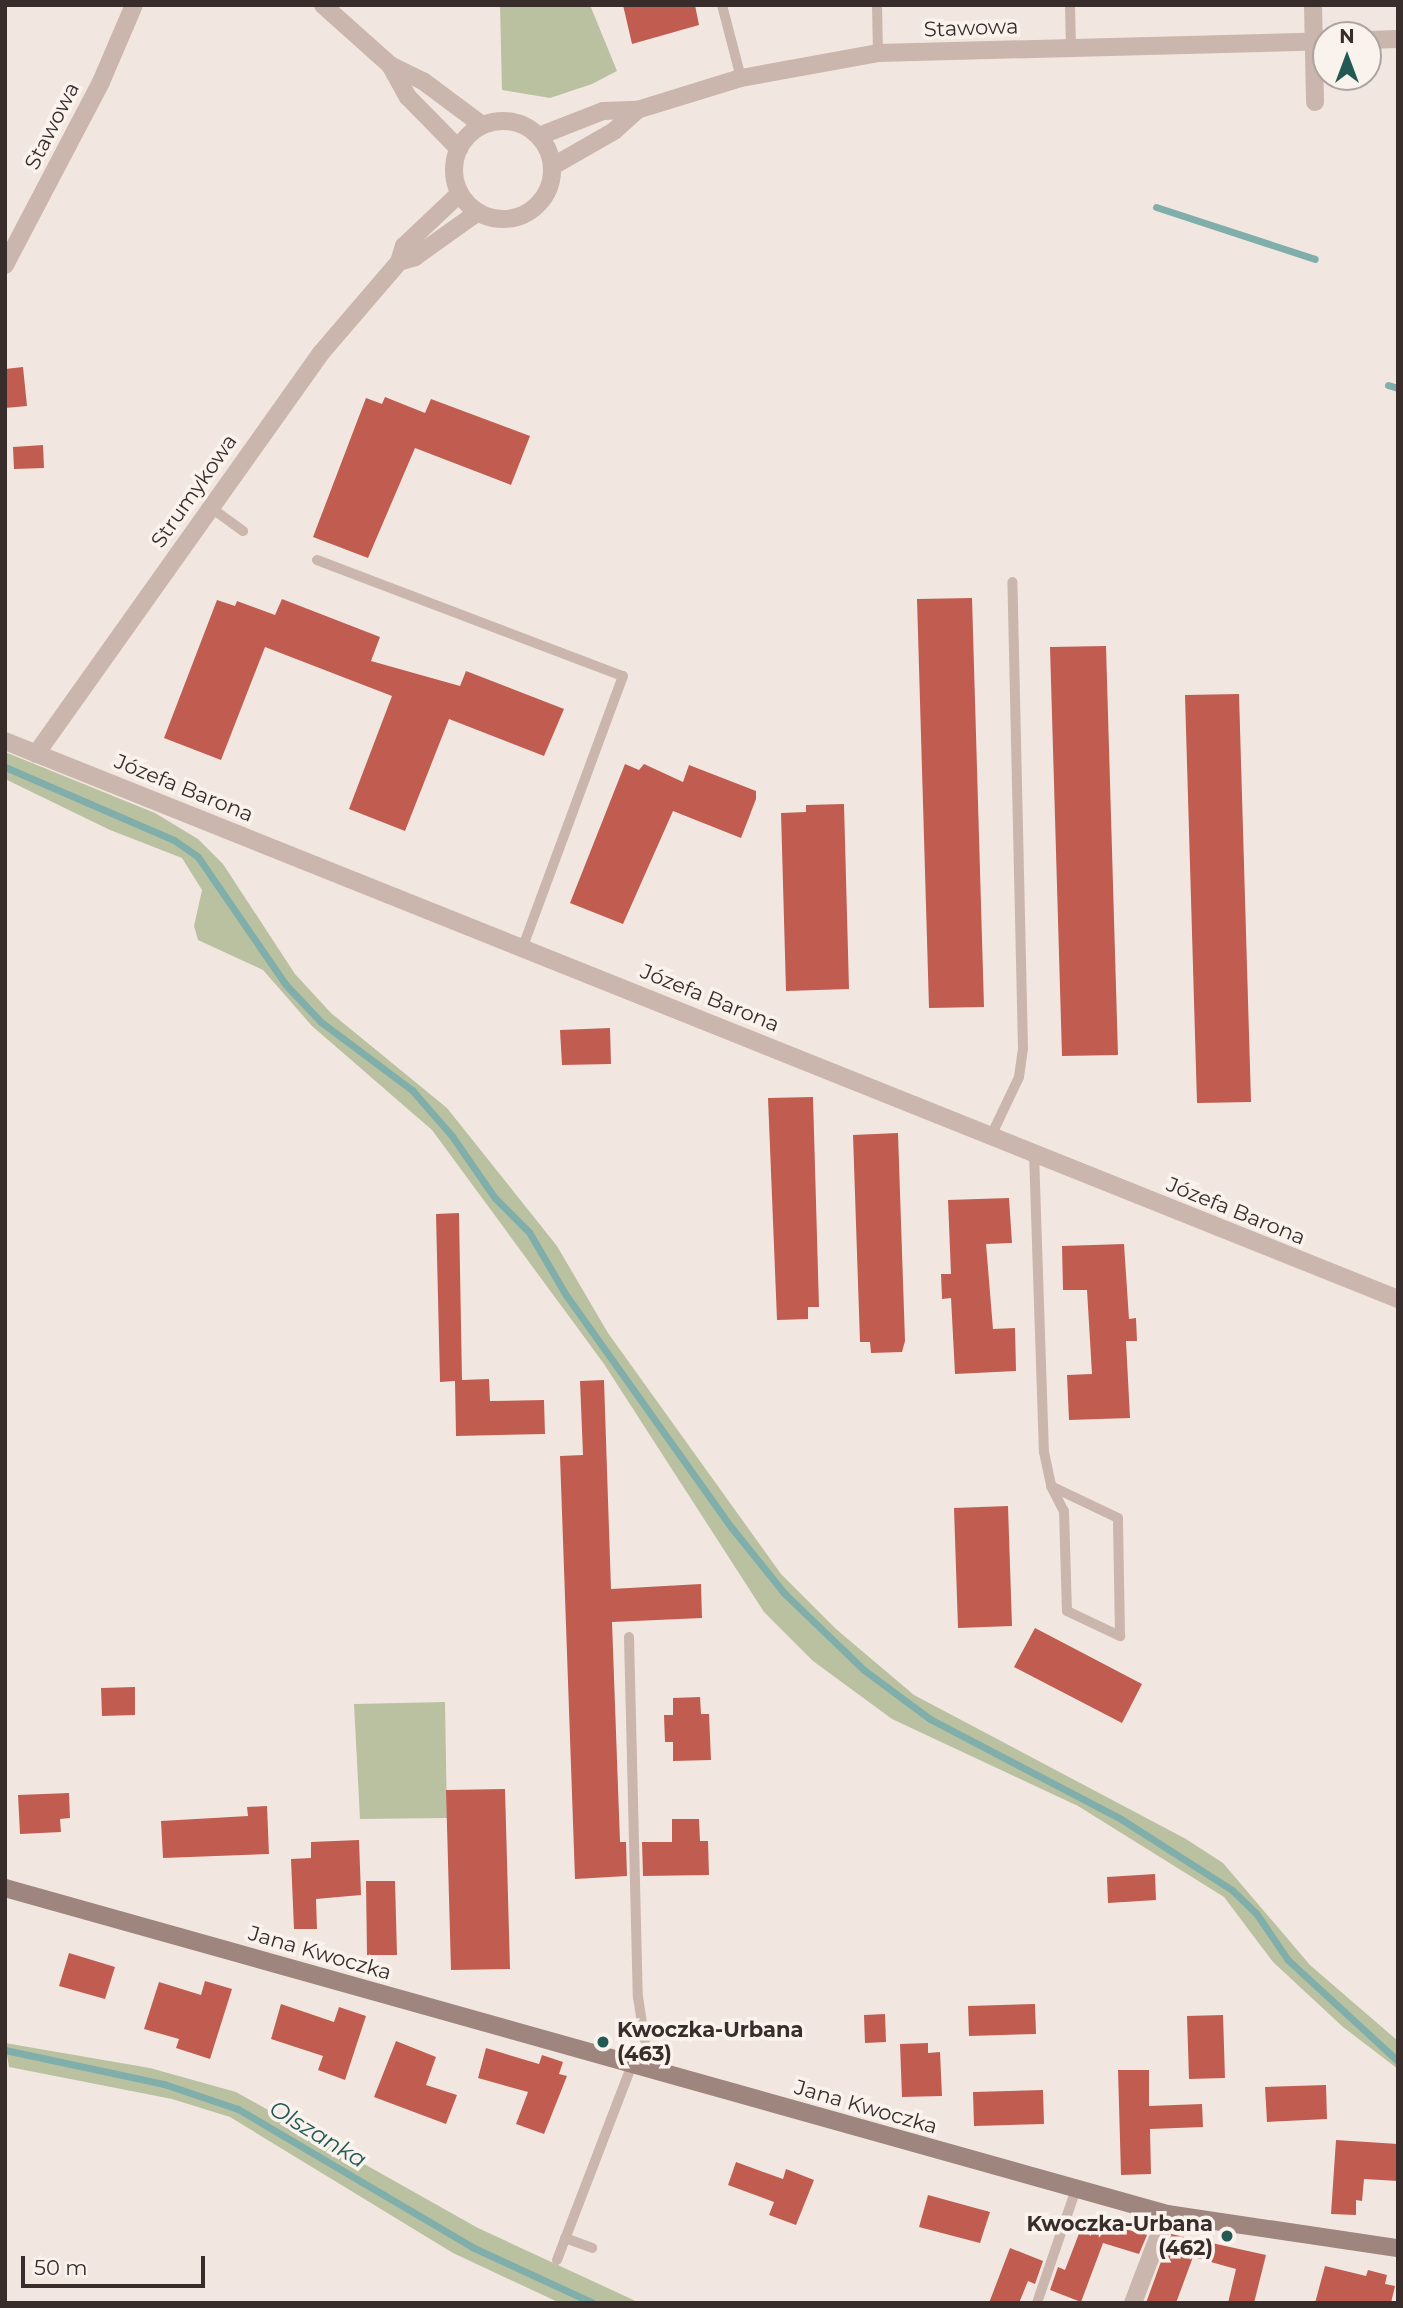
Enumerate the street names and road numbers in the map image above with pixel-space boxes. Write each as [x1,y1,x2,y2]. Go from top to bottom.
street label: Stawowa [923,14,1019,42]
street label: Stawowa [19,78,85,174]
street label: Strumykowa [146,429,242,553]
street label: Józefa Barona [111,749,257,827]
street label: Józefa Barona [637,959,783,1037]
street label: Józefa Barona [1163,1172,1309,1250]
street label: Jana Kwoczka [246,1921,394,1985]
street label: Jana Kwoczka [792,2075,940,2139]

